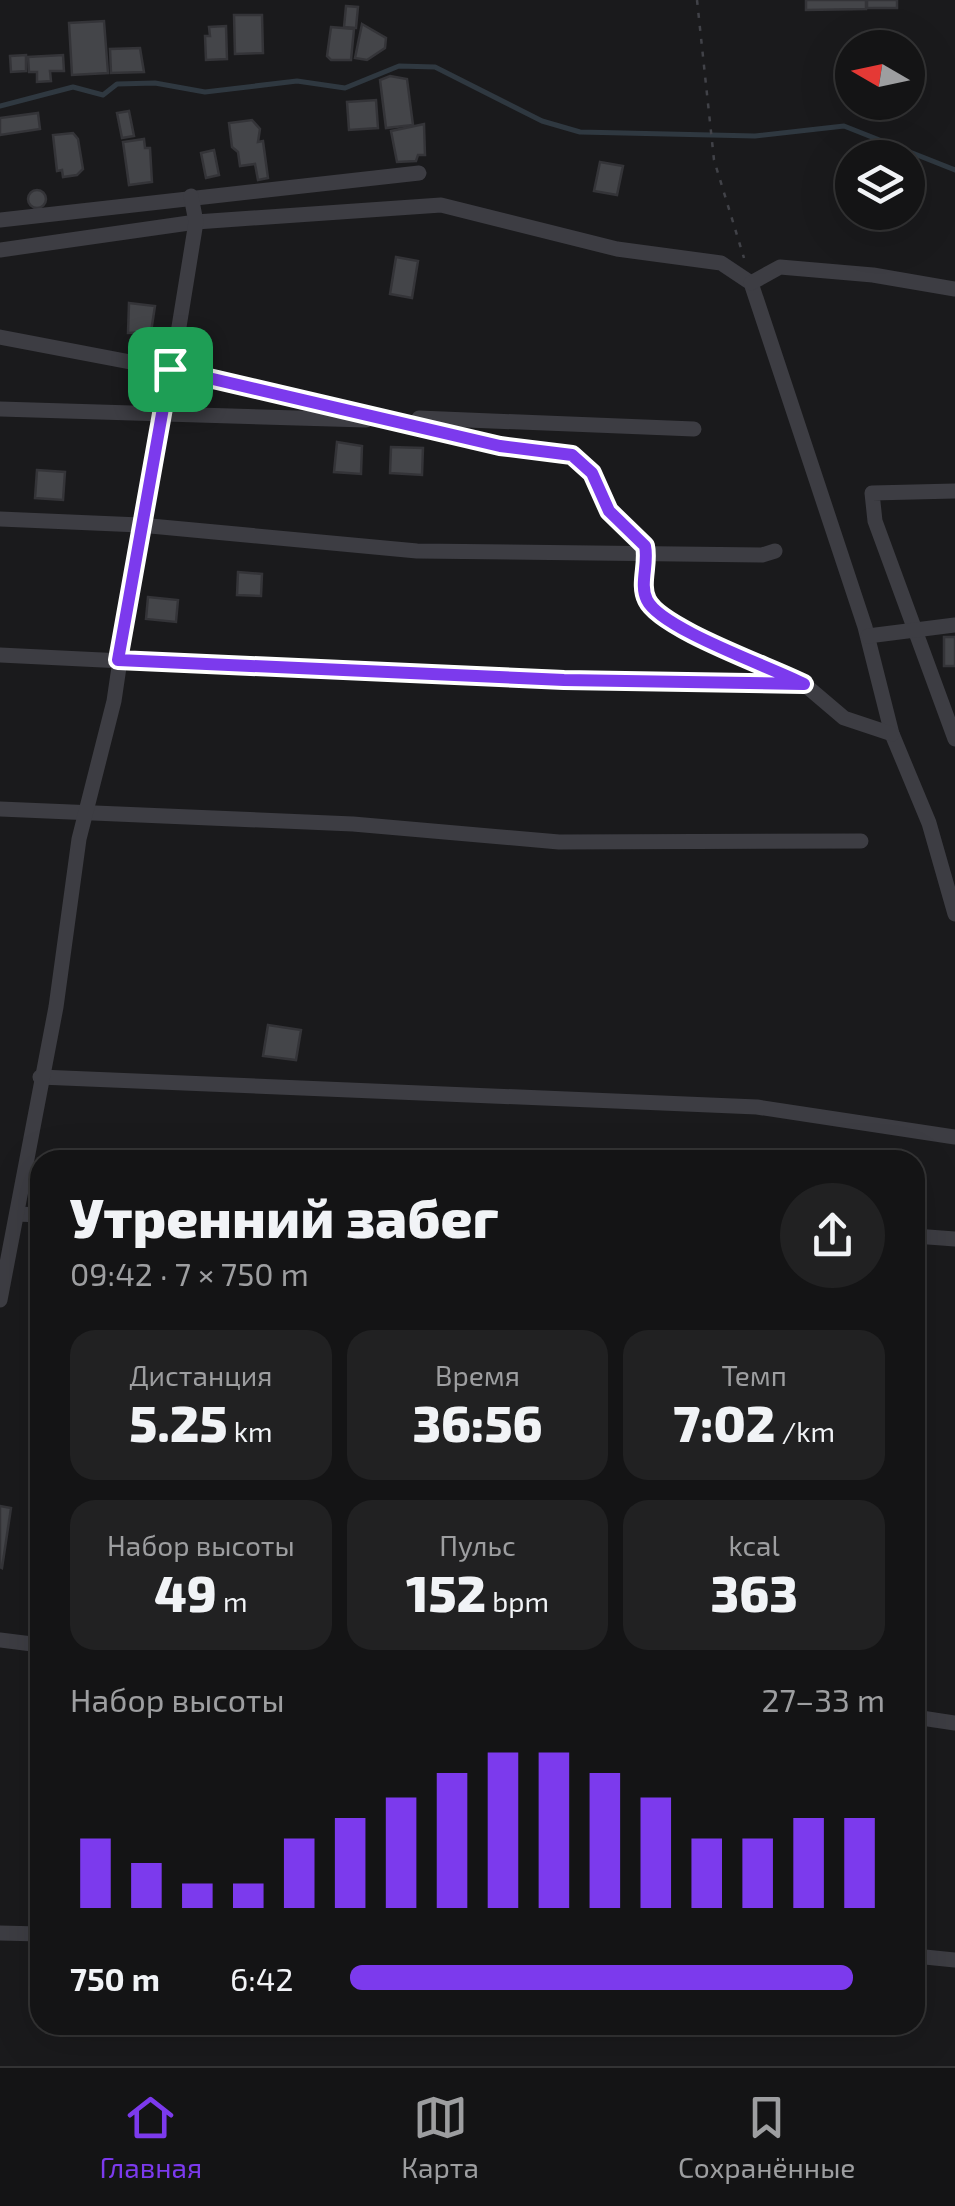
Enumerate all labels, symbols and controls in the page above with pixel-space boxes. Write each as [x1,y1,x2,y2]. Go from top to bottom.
north arrow [835,30,925,120]
map controls [835,30,925,230]
button: layers [835,140,925,230]
pin [128,327,213,412]
icon: arrive [143,342,198,397]
text: Утренний забег [70,1183,498,1249]
button: share [780,1183,885,1288]
text: 09:42 · 7 × 750 m [70,1254,309,1292]
text: Дистанция [129,1358,273,1392]
text: Время [435,1358,520,1392]
text: Темп [721,1358,787,1392]
text: 5.25 [129,1392,227,1452]
text: 36:56 [412,1392,543,1452]
text: 7:02 [673,1392,775,1452]
text: km [227,1414,272,1448]
text: /km [775,1414,835,1448]
text: Набор высоты [107,1528,295,1562]
text: Пульс [439,1528,516,1562]
text: kcal [729,1528,780,1562]
text: 49 [154,1562,217,1622]
text: 152 [406,1562,486,1622]
text: 363 [711,1562,798,1622]
text: m [217,1584,247,1618]
text: bpm [486,1584,549,1618]
text: Набор высоты [70,1680,285,1718]
text: 27–33 m [762,1680,885,1718]
text: 750 m [70,1959,160,1997]
text: 6:42 [230,1959,294,1997]
tab: Главная [100,2090,202,2184]
tab: Карта [401,2090,479,2184]
tab: Сохранённые [678,2090,855,2184]

